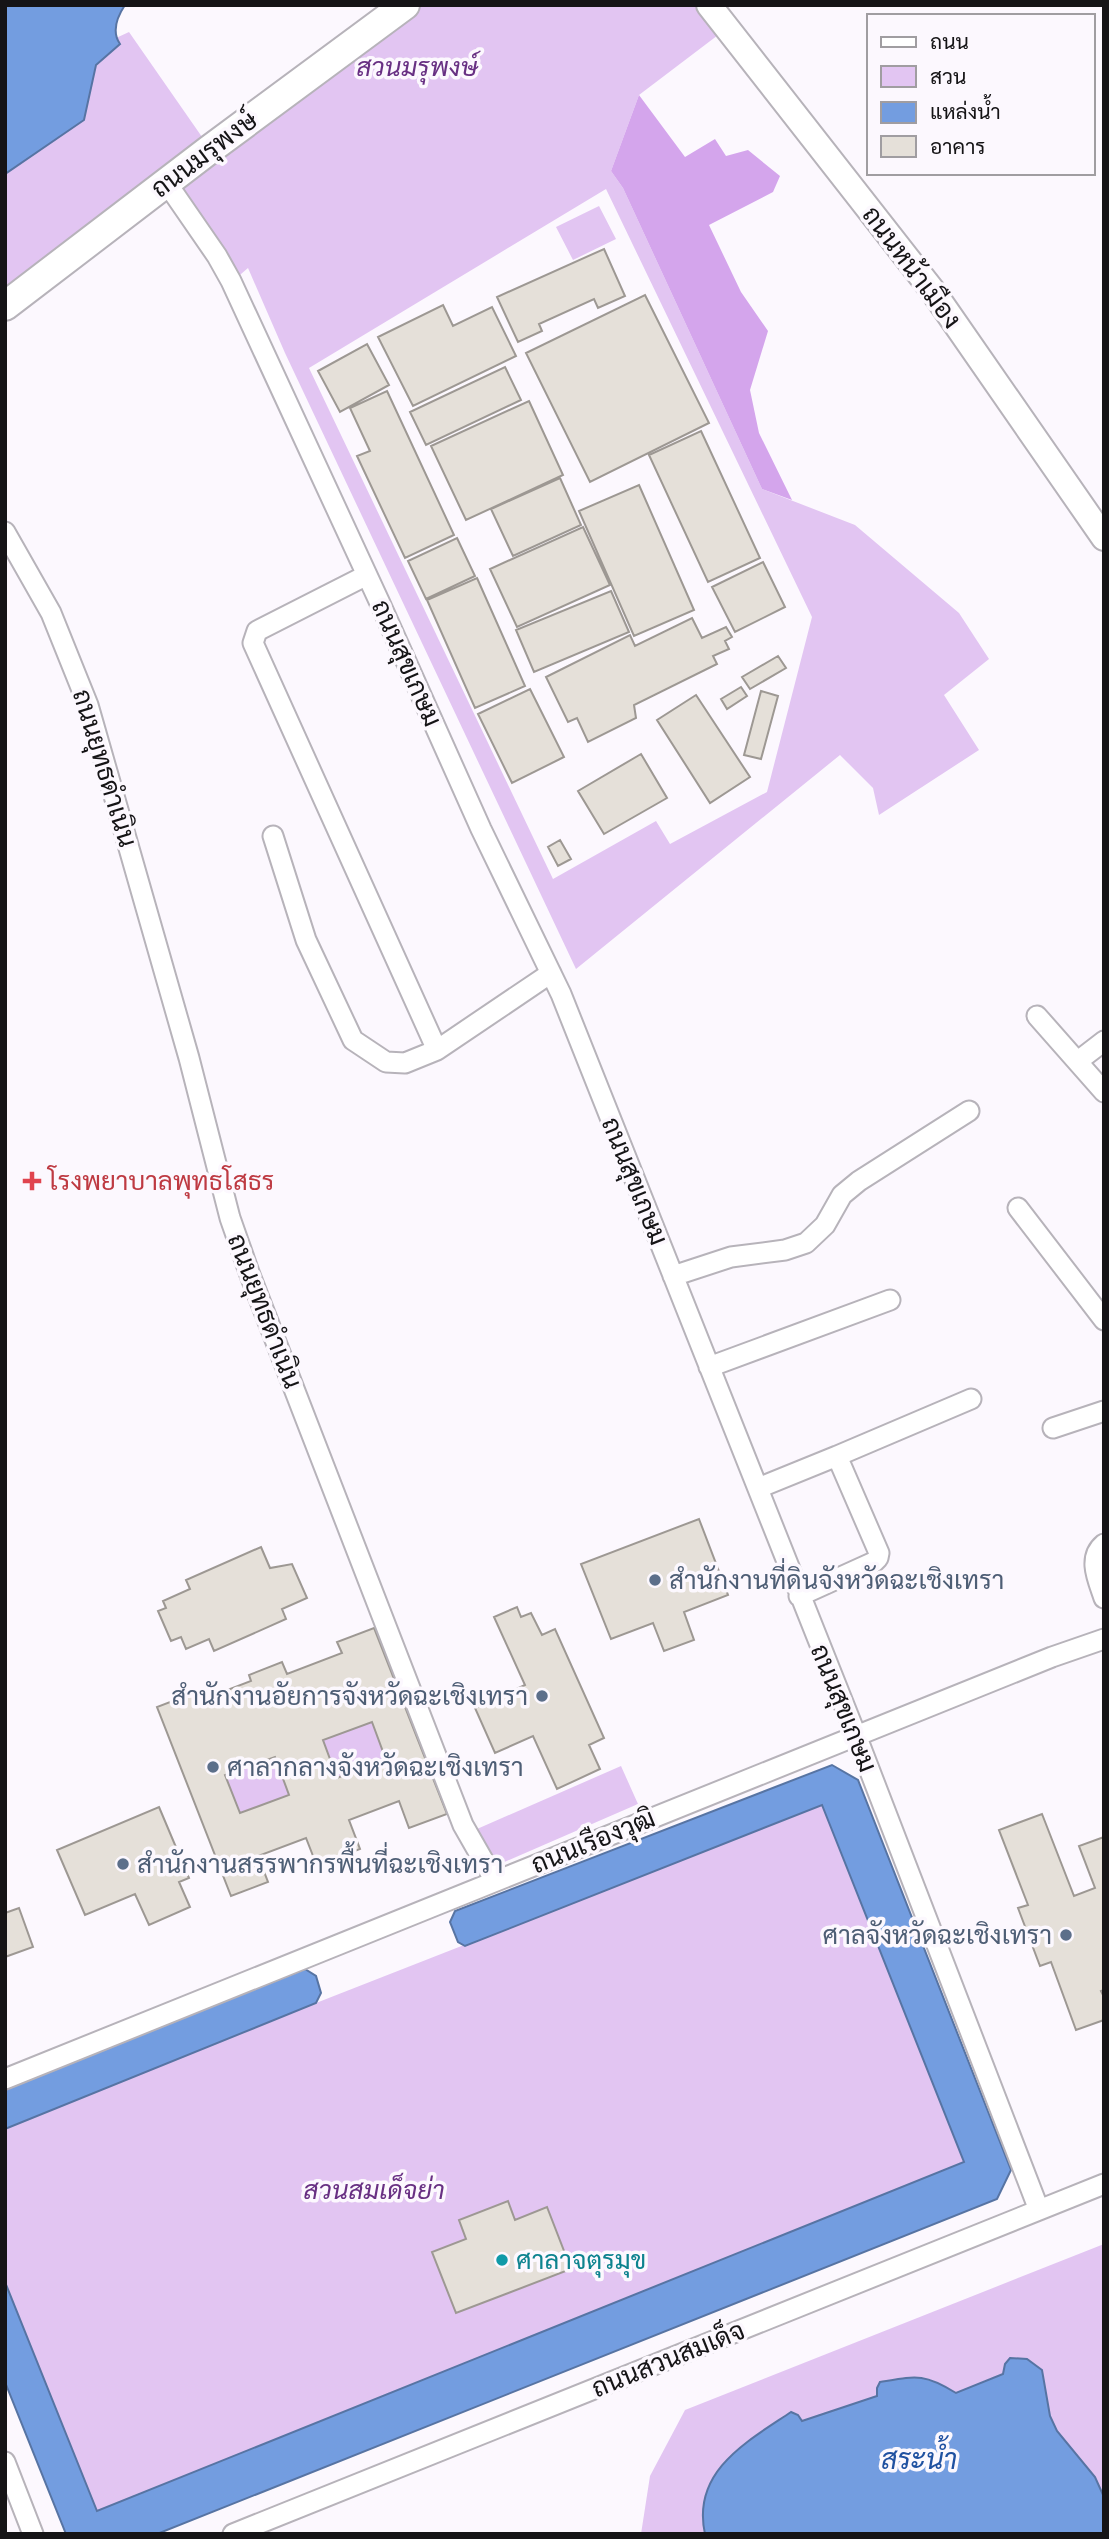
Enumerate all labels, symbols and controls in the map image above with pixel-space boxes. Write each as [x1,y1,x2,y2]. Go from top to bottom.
legend [867,14,1095,175]
text: ถนน [930,29,969,54]
park label: สวนมรุพงษ์ [356,50,481,85]
text: สวน [930,64,966,89]
text: แหล่งน้ำ [930,94,1001,124]
street label: ถนนมรุพงษ์ [144,103,265,206]
text: อาคาร [930,134,986,159]
street label: ถนนหน้าเมือง [856,199,968,335]
street label: ถนนสุขเกษม [363,595,449,732]
street label: ถนนยุทธดำเนิน [64,685,144,851]
street label: ถนนสุขเกษม [593,1112,675,1250]
place label: โรงพยาบาลพุทธโสธร [46,1165,274,1199]
marker: โรงพยาบาลพุทธโสธร [22,1171,42,1191]
street label: ถนนยุทธดำเนิน [219,1229,309,1394]
place label: สำนักงานที่ดินจังหวัดฉะเชิงเทรา [669,1558,1004,1596]
marker: สำนักงานที่ดินจังหวัดฉะเชิงเทรา [647,1572,663,1588]
street label: ถนนสุขเกษม [802,1639,884,1777]
place label: สำนักงานอัยการจังหวัดฉะเชิงเทรา [171,1680,528,1712]
marker: สำนักงานอัยการจังหวัดฉะเชิงเทรา [534,1688,550,1704]
place label: ศาลากลางจังหวัดฉะเชิงเทรา [227,1751,524,1783]
marker: ศาลากลางจังหวัดฉะเชิงเทรา [205,1759,221,1775]
street label: ถนนเรืองวุฒิ [526,1802,660,1882]
place label: สำนักงานสรรพากรพื้นที่ฉะเชิงเทรา [137,1841,503,1880]
marker: สำนักงานสรรพากรพื้นที่ฉะเชิงเทรา [115,1856,131,1872]
place label: ศาลจังหวัดฉะเชิงเทรา [822,1919,1052,1951]
marker: ศาลจังหวัดฉะเชิงเทรา [1058,1927,1074,1943]
park label: สวนสมเด็จย่า [303,2172,445,2206]
place label: ศาลาจตุรมุข [516,2244,646,2278]
marker: ศาลาจตุรมุข [494,2252,510,2268]
street label: ถนนสวนสมเด็จ [586,2312,749,2404]
water label: สระน้ำ [881,2435,957,2476]

